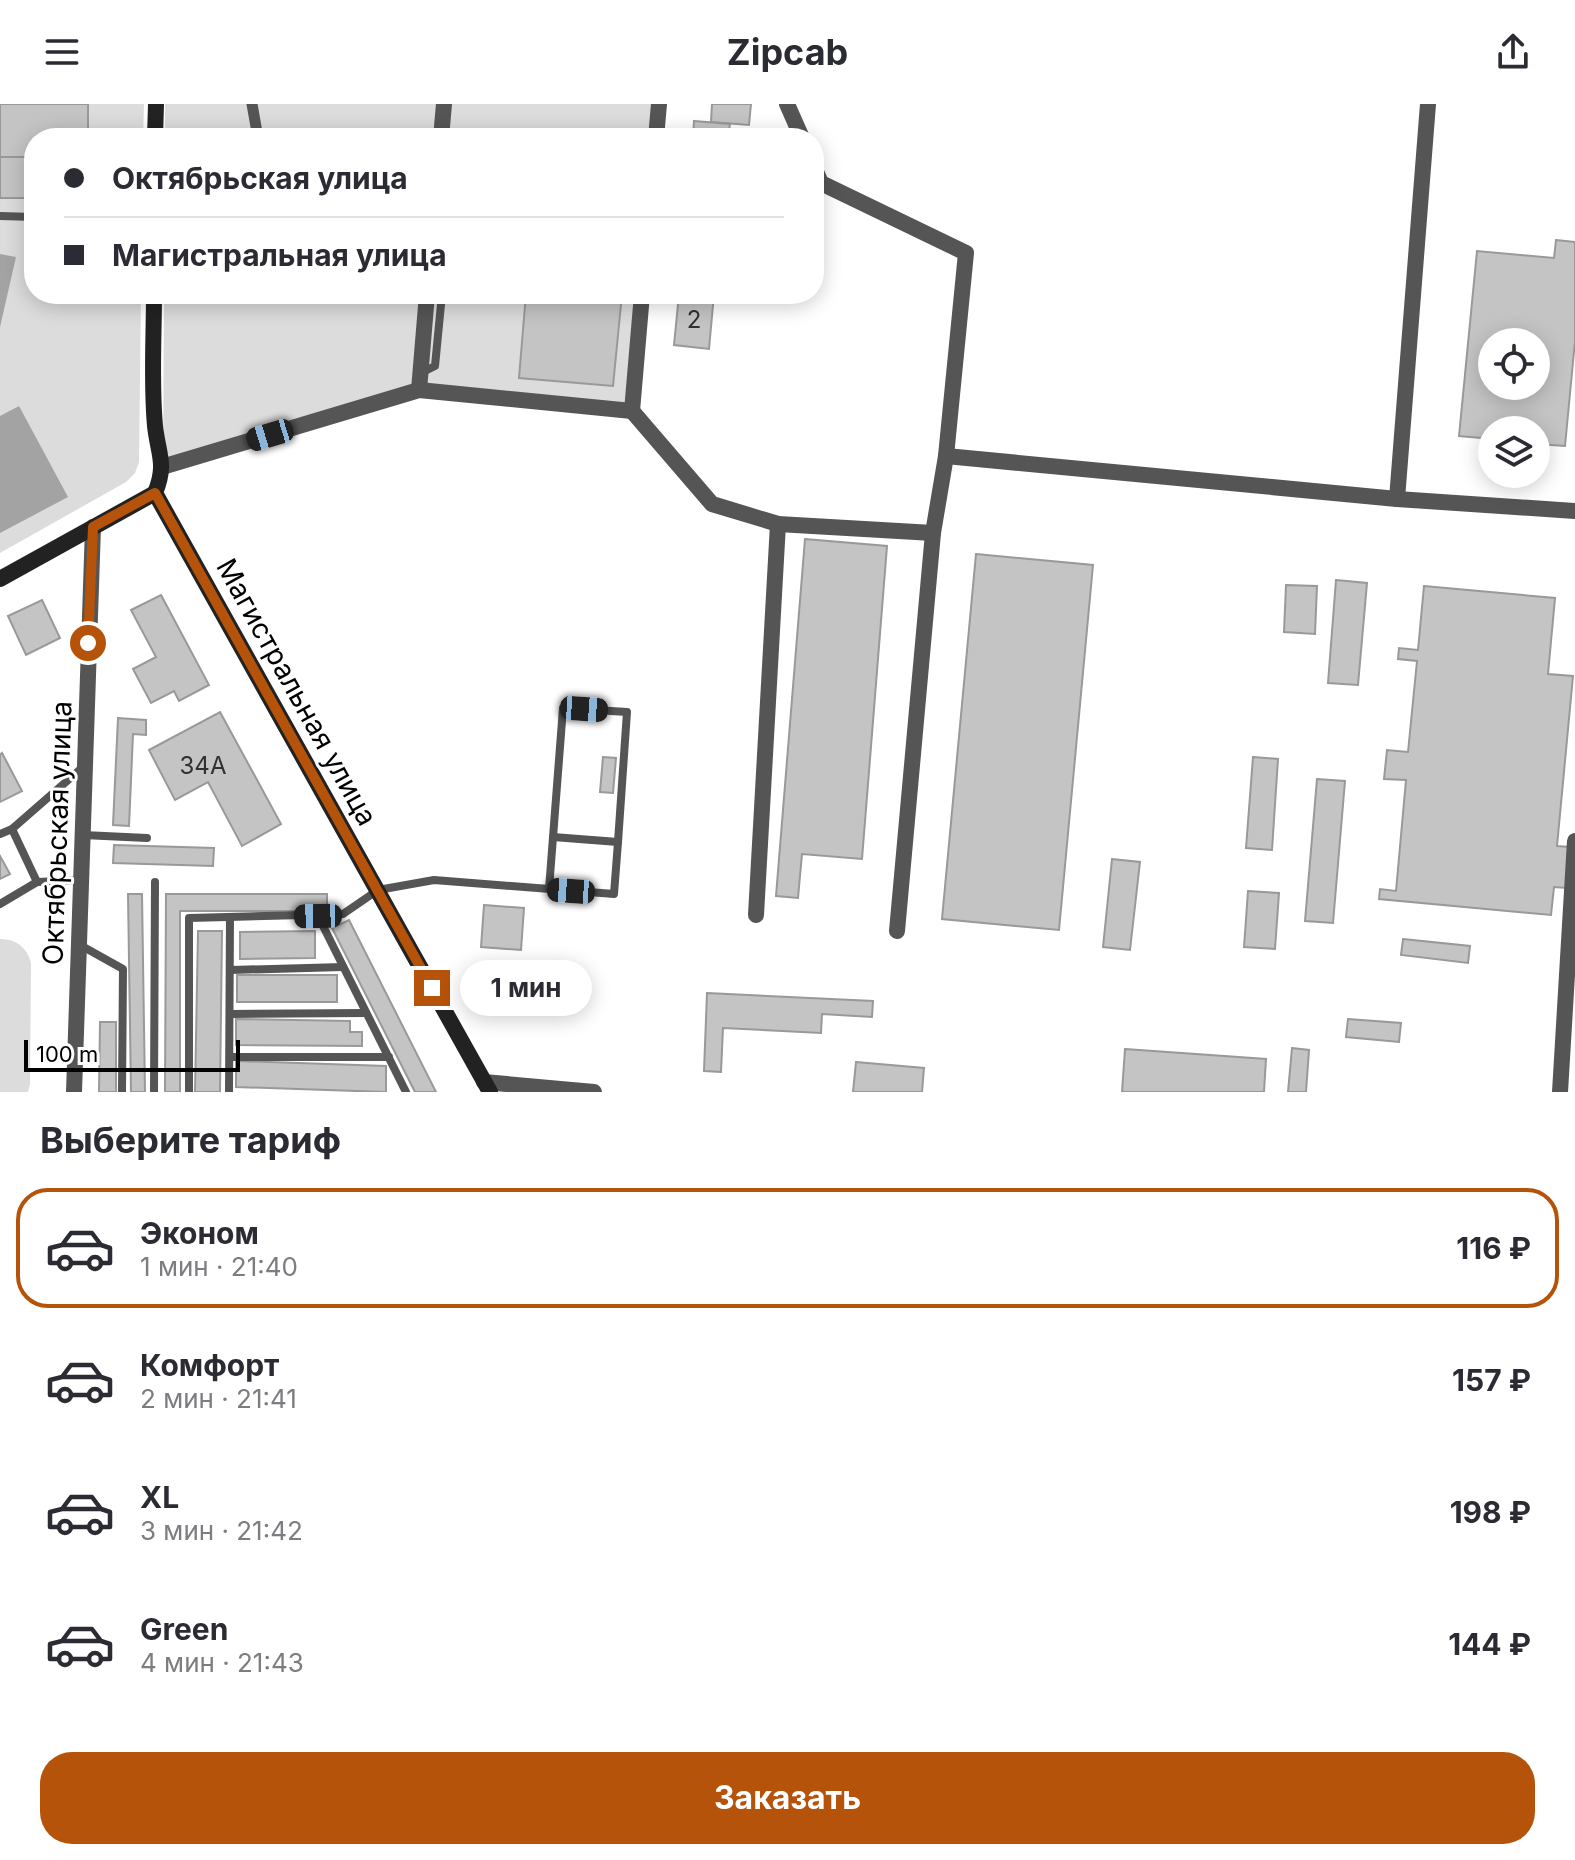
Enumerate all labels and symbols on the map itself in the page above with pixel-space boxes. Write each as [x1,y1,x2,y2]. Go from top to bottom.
house number: 2 [687,305,701,334]
car [244,417,296,453]
street label: Магистральная улица [209,553,385,831]
route start [70,625,106,661]
car [559,695,609,723]
street label: Октябрьская улица [35,700,79,966]
house number: 34А [180,751,226,780]
car [546,877,596,905]
car [294,904,342,928]
callout: 1 мин [460,960,592,1016]
route end [414,970,450,1006]
scale bar [24,1036,240,1072]

